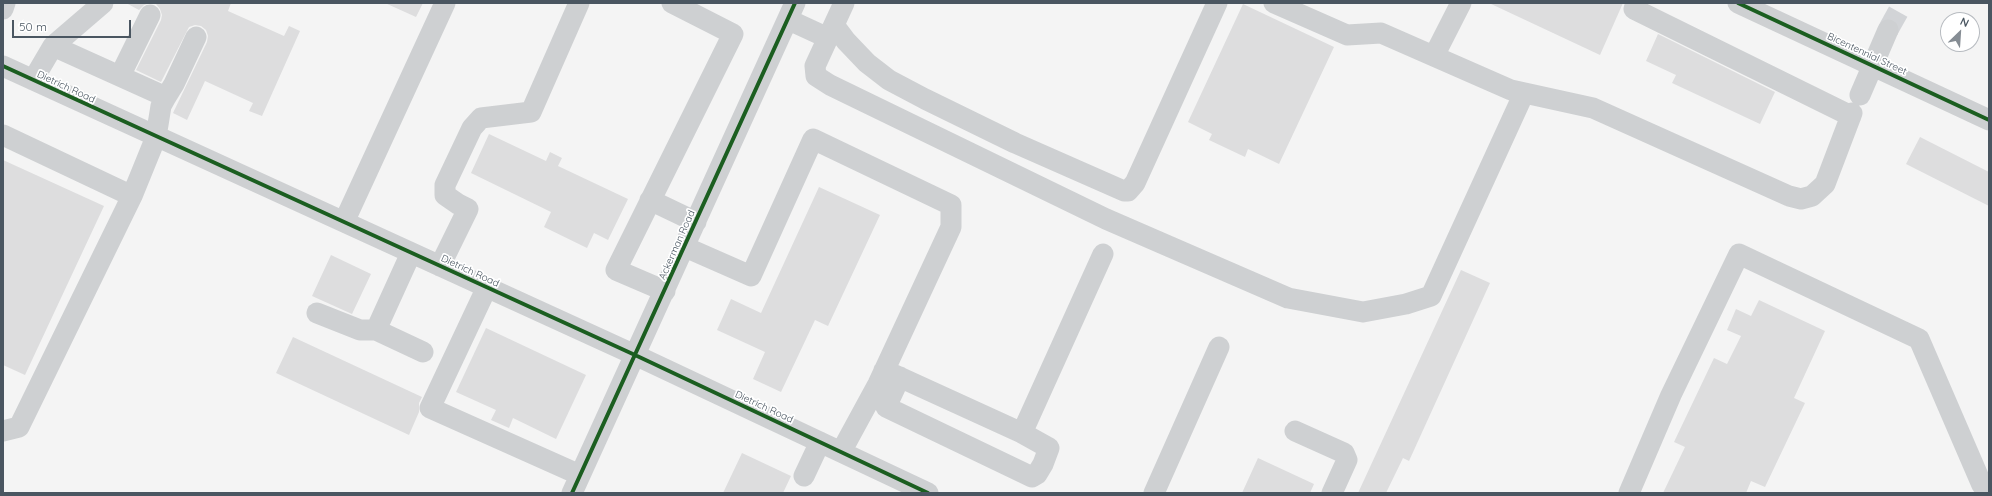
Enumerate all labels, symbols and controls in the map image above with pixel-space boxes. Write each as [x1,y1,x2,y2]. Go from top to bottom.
scale bar [14,12,133,38]
north arrow [1940,12,1980,52]
text: N [1958,14,1971,30]
text: 50 m [19,19,47,34]
street label: Bicentennial Street [1825,30,1909,78]
street label: Dietrich Road [35,68,97,106]
street label: Ackerman Road [656,208,698,282]
street label: Dietrich Road [439,252,501,290]
street label: Dietrich Road [733,388,795,426]

